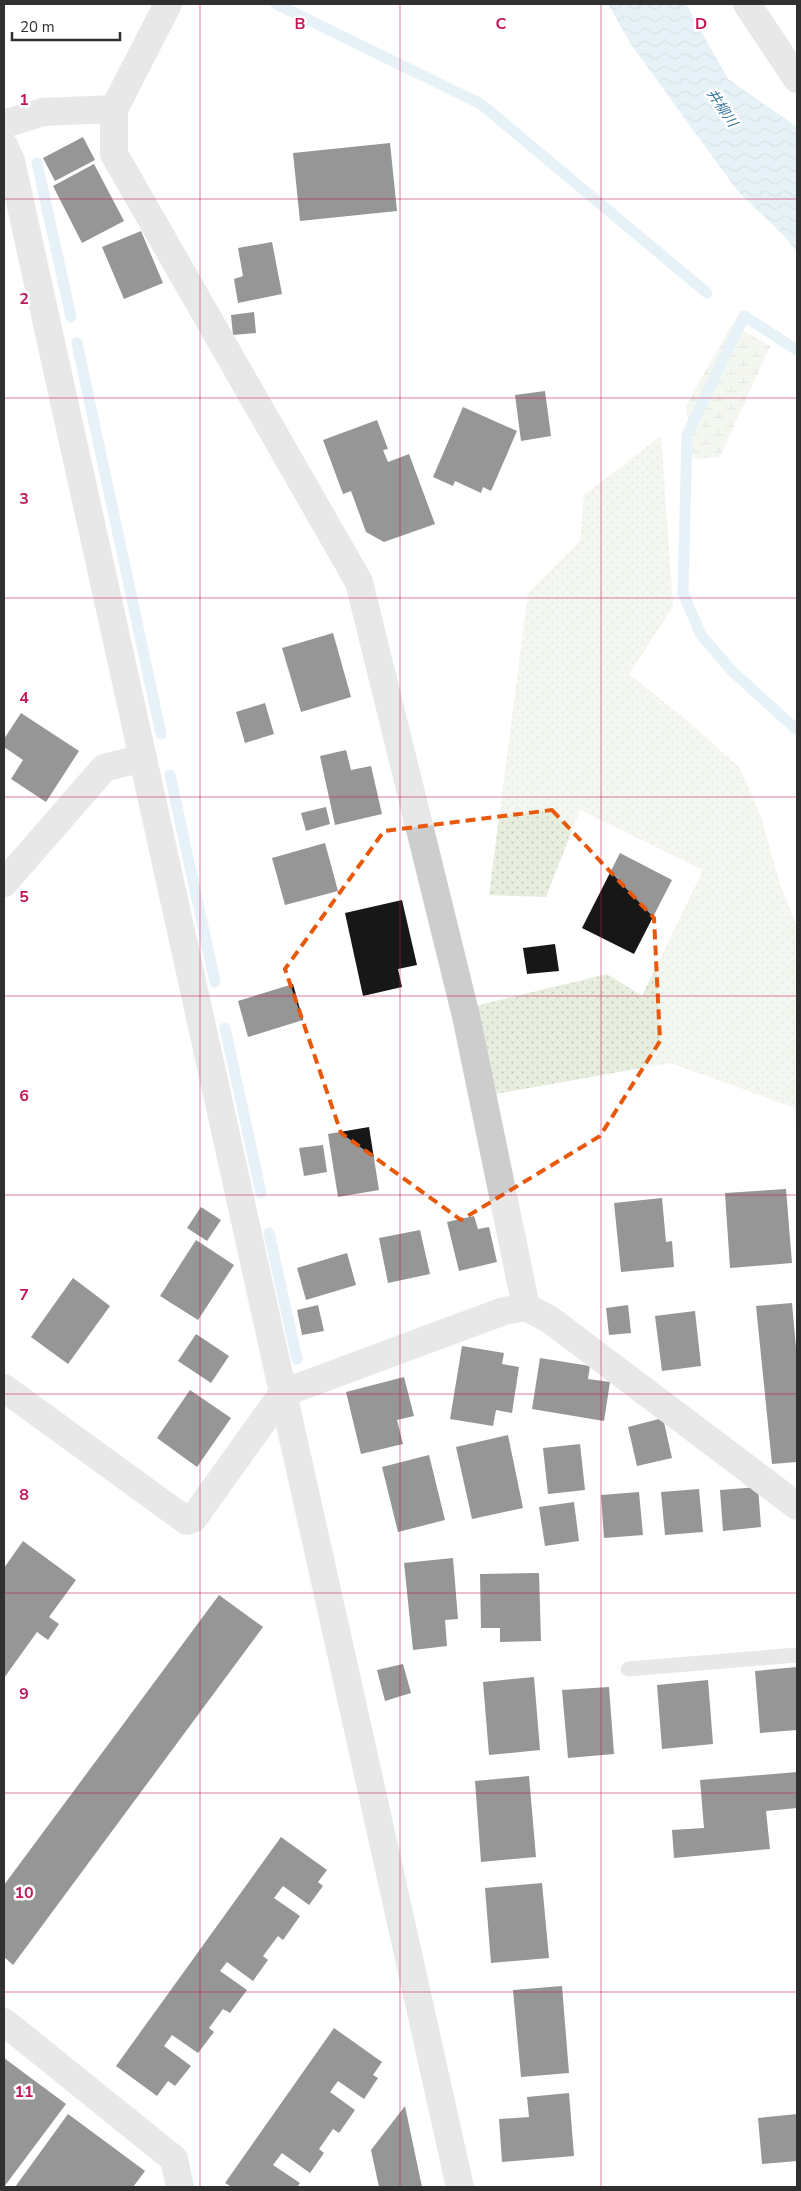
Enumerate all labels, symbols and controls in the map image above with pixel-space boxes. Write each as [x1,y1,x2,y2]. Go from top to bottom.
scale bar [12,10,120,42]
text: B [294,13,306,35]
text: C [496,13,507,35]
text: D [695,13,707,35]
text: 20 m [20,17,55,37]
water label: 井柳川 [702,85,743,132]
text: 1 [19,89,29,111]
text: 2 [19,288,29,310]
text: 3 [19,488,29,510]
text: 4 [19,687,29,709]
text: 5 [19,886,29,908]
text: 6 [19,1085,29,1107]
text: 7 [19,1284,29,1306]
text: 8 [19,1484,29,1506]
text: 9 [19,1683,29,1705]
text: 10 [14,1882,34,1904]
text: 11 [14,2081,34,2103]

